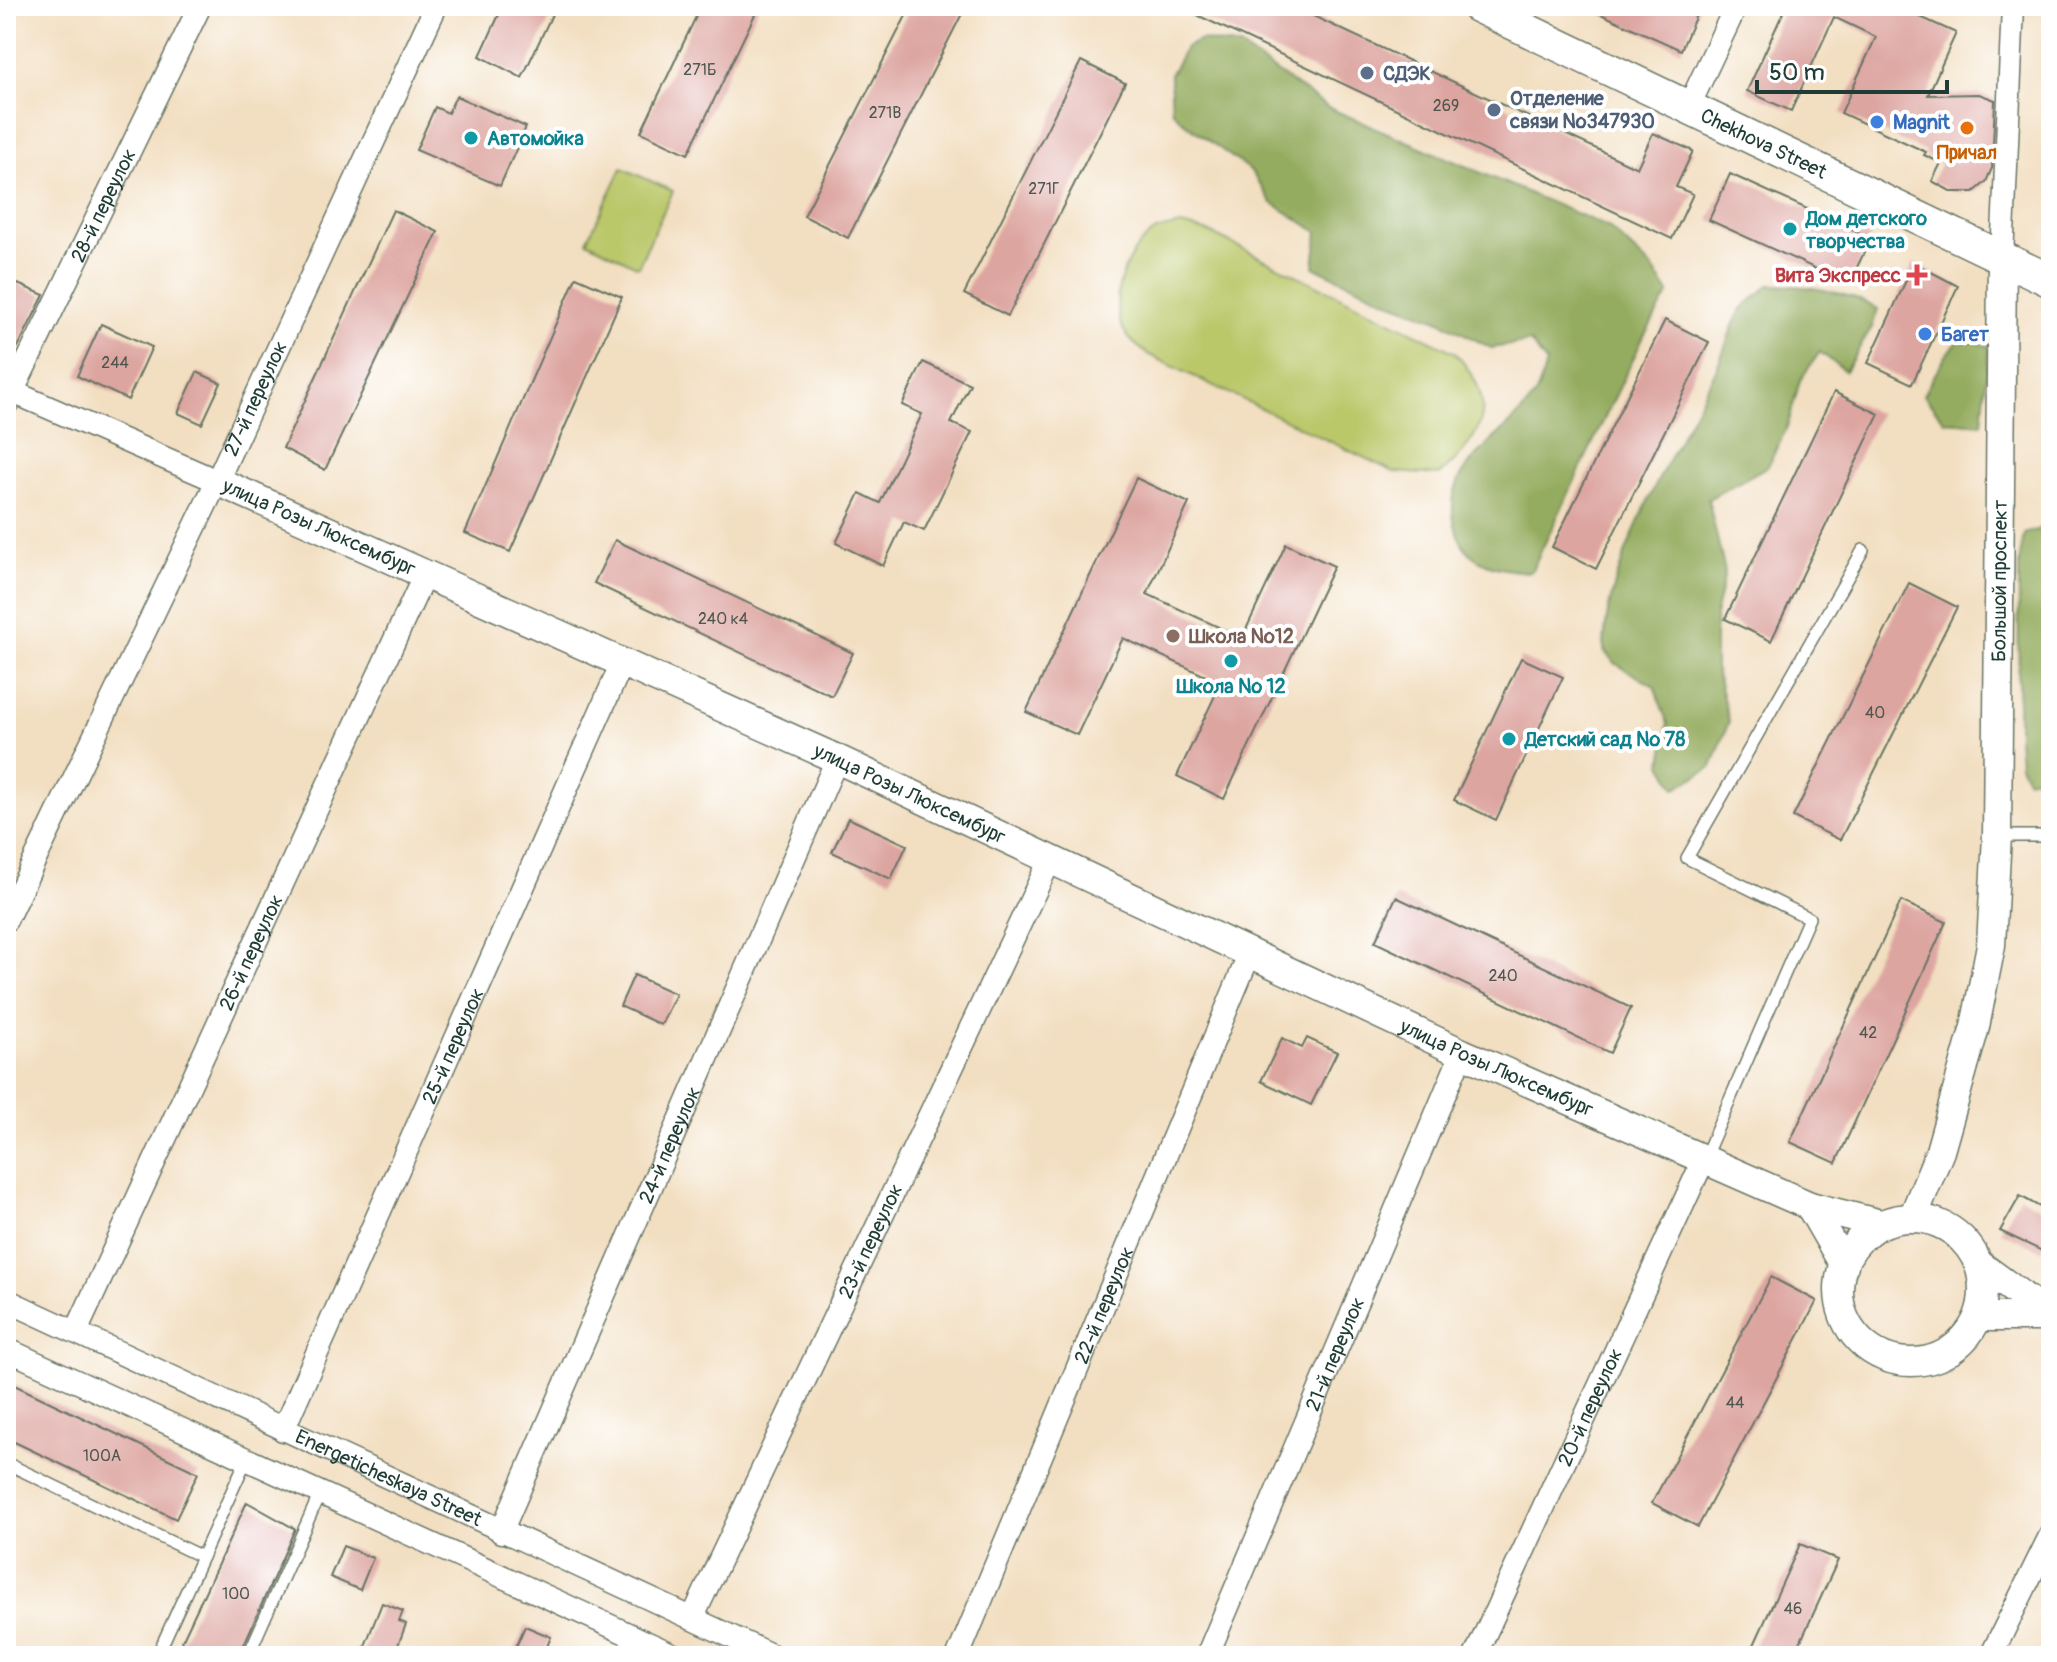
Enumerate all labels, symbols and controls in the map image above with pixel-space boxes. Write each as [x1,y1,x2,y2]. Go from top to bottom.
scale bar [1757,44,1947,94]
text: 50 m [1769,58,1825,87]
house number: 271Б [683,60,717,80]
place label: СДЭК [1383,61,1431,86]
marker: СДЭК [1358,64,1376,82]
place label: Отделение связи №347930 [1509,86,1655,134]
house number: 269 [1433,96,1459,116]
marker: Отделение связи №347930 [1485,101,1503,119]
house number: 271В [869,103,901,123]
street label: Chekhova Street [1696,103,1832,185]
place label: Magnit [1893,110,1951,135]
marker: Magnit [1868,113,1886,131]
marker: Причал [1958,119,1976,137]
place label: Автомойка [487,126,584,151]
marker: Автомойка [462,129,480,147]
place label: Причал [1937,140,1997,165]
street label: 28-й переулок [65,145,142,266]
house number: 271Г [1028,179,1060,199]
place label: Дом детского творчества [1805,206,1927,254]
marker: Дом детского творчества [1781,220,1799,238]
place label: Вита Экспресс [1775,263,1901,288]
marker: Вита Экспресс [1908,266,1926,284]
place label: Багет [1941,322,1990,347]
marker: Багет [1916,325,1934,343]
street label: 27-й переулок [218,337,293,460]
house number: 244 [101,353,129,373]
street label: улица Розы Люксембург [218,473,420,582]
street label: Большой проспект [1987,500,2013,662]
house number: 240 к4 [698,609,748,629]
place label: Школа №12 [1188,624,1294,649]
marker: Школа №12 [1164,627,1182,645]
marker: Школа № 12 [1222,652,1240,670]
place label: Школа № 12 [1175,674,1286,699]
house number: 40 [1865,703,1885,723]
place label: Детский сад № 78 [1524,727,1685,752]
marker: Детский сад № 78 [1500,730,1518,748]
street label: улица Розы Люксембург [809,738,1010,850]
street label: 26-й переулок [214,891,289,1014]
house number: 240 [1488,966,1518,986]
street label: 25-й переулок [417,984,490,1108]
street label: улица Розы Люксембург [1395,1013,1597,1122]
house number: 42 [1859,1023,1877,1043]
street label: 24-й переулок [633,1083,706,1207]
street label: 23-й переулок [833,1180,908,1302]
street label: 22-й переулок [1069,1243,1140,1367]
street label: 21-й переулок [1300,1293,1370,1415]
street label: 20-й переулок [1552,1345,1628,1470]
house number: 44 [1726,1393,1744,1413]
street label: Energeticheskaya Street [291,1424,487,1533]
house number: 100А [83,1446,121,1466]
house number: 100 [222,1584,250,1604]
house number: 46 [1784,1599,1802,1619]

